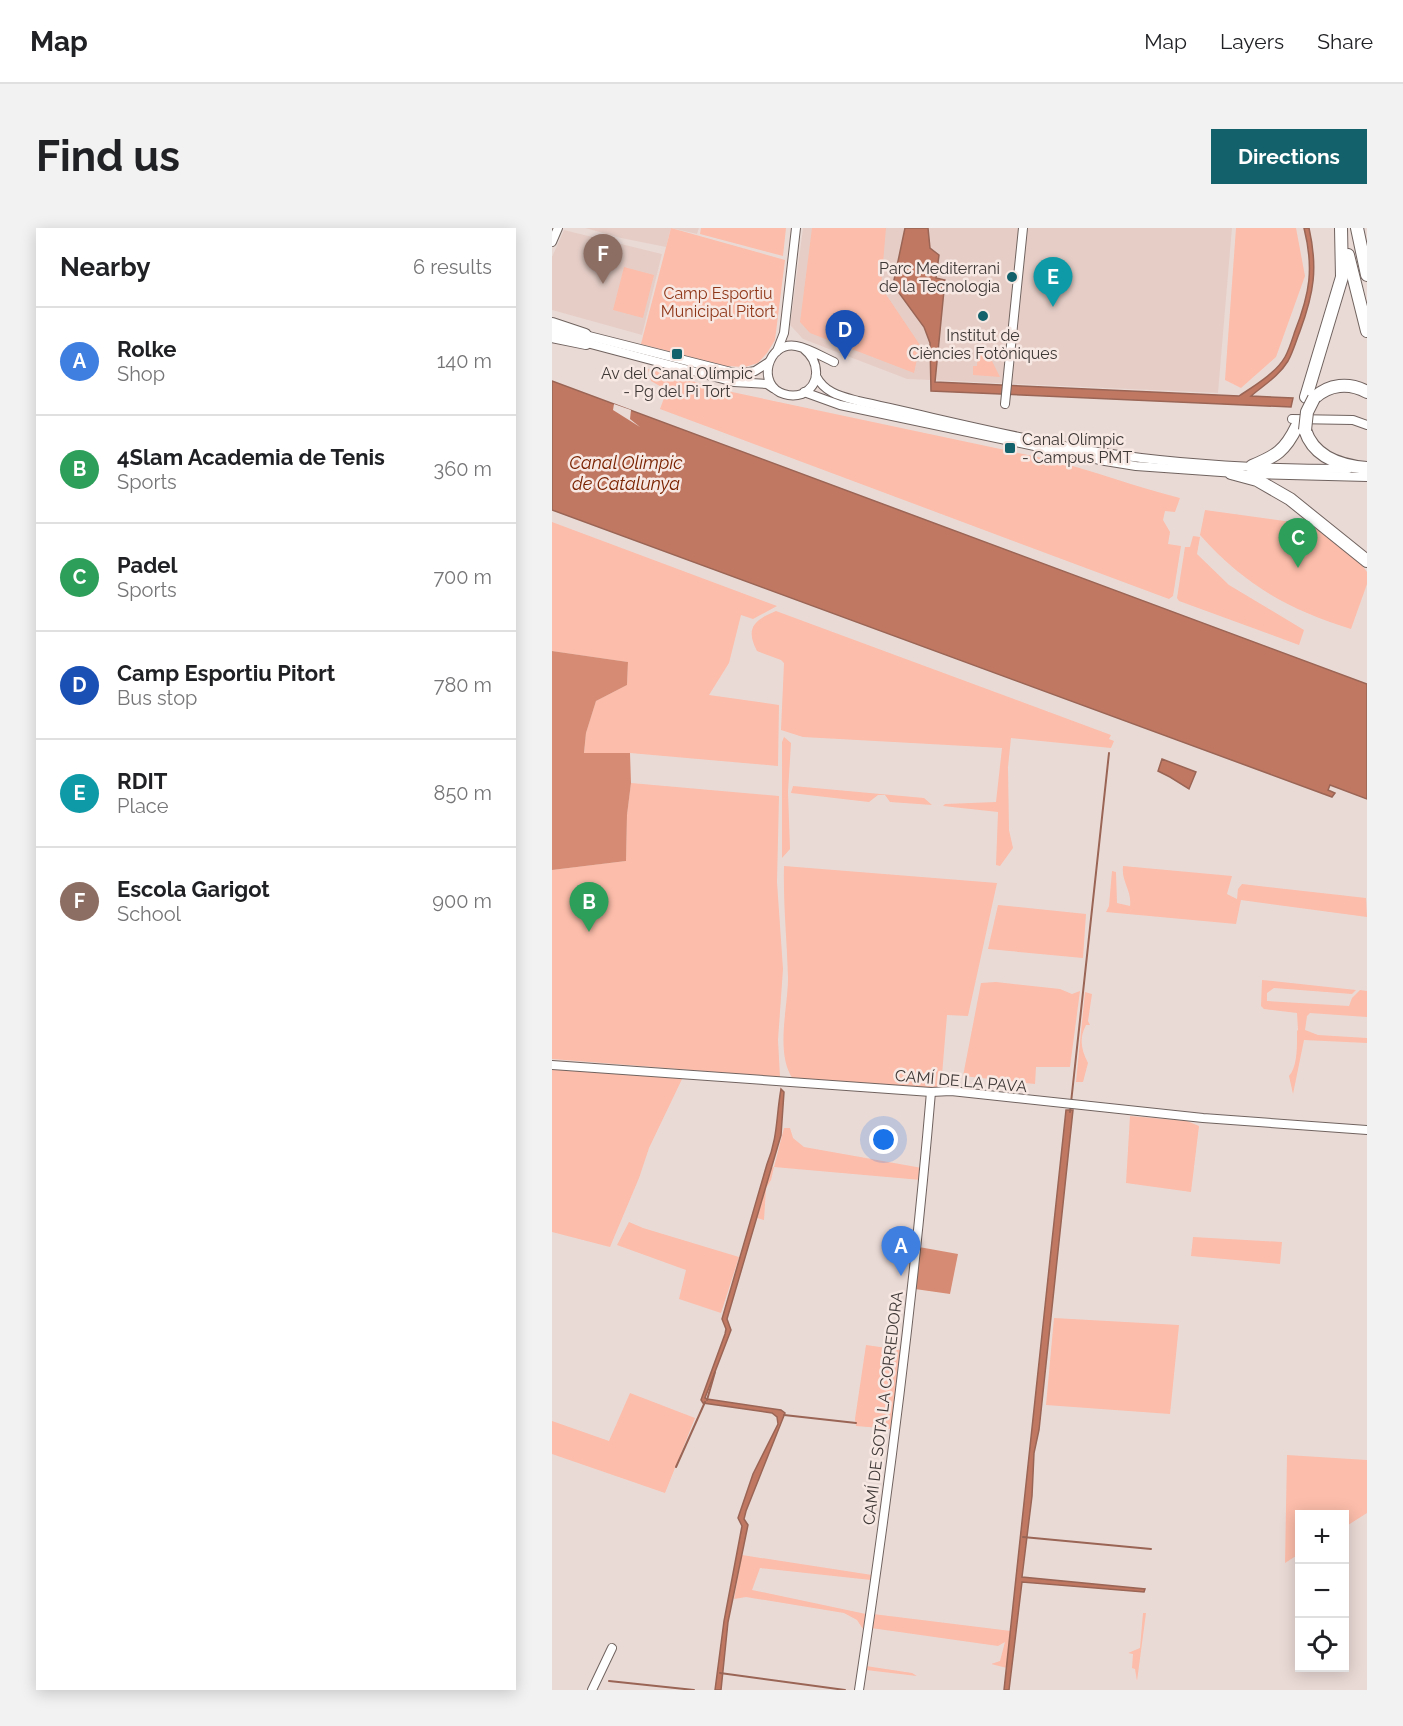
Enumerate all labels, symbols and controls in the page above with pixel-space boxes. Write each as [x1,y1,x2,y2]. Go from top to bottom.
text: Map [30,25,88,58]
text: Map [1144,29,1187,54]
text: Layers [1220,29,1284,54]
text: Share [1317,29,1373,54]
button: Directions [1211,129,1367,184]
text: Find us [36,132,180,181]
pin: F [584,235,622,284]
text: Nearby [60,252,150,282]
text: 6 results [413,255,492,279]
pin: E [1034,257,1072,307]
place label: Parc Mediterrani de la Tecnologia [879,259,1000,296]
marker: Parc Mediterrani de la Tecnologia [1005,270,1019,284]
park label: Camp Esportiu Municipal Pitort [661,284,776,321]
marker: Institut de Ciències Fotòniques [976,309,990,323]
pin: D [826,310,864,360]
place label: Institut de Ciències Fotòniques [908,326,1058,363]
text: Rolke [117,336,176,362]
marker: Av del Canal Olímpic - Pg del Pi Tort [670,347,684,361]
text: A [73,349,86,373]
text: 140 m [437,349,492,373]
text: Shop [117,362,165,386]
place label: Av del Canal Olímpic - Pg del Pi Tort [601,364,753,401]
place label: Canal Olímpic - Campus PMT [1022,430,1132,467]
marker: Canal Olímpic - Campus PMT [1003,441,1017,455]
text: 4Slam Academia de Tenis [117,444,385,470]
water label: Canal Olimpic de Catalunya [569,452,683,494]
text: B [73,457,86,481]
text: 360 m [434,457,492,481]
text: Sports [117,470,177,494]
pin: C [1278,518,1318,568]
text: Padel [117,552,178,578]
text: C [73,565,86,589]
text: 700 m [433,565,492,589]
text: Sports [117,578,177,602]
text: Camp Esportiu Pitort [117,660,335,686]
text: D [72,673,87,697]
text: 780 m [434,673,492,697]
text: Bus stop [117,686,197,710]
text: RDIT [117,768,167,794]
text: E [73,781,86,805]
text: 850 m [434,781,492,805]
text: Place [117,794,168,818]
text: Escola Garigot [117,876,270,902]
pin: B [570,882,609,932]
text: F [74,889,85,913]
text: 900 m [432,889,492,913]
text: School [117,902,181,926]
street label: CAMÍ DE LA PAVA [894,1065,1028,1096]
your location [869,1125,898,1154]
pin: A [882,1226,920,1276]
street label: CAMÍ DE SOTA LA CORREDORA [858,1290,907,1526]
map controls [1295,1510,1349,1672]
button: + [1295,1510,1349,1564]
button: − [1295,1564,1349,1618]
button: locate [1295,1618,1349,1672]

